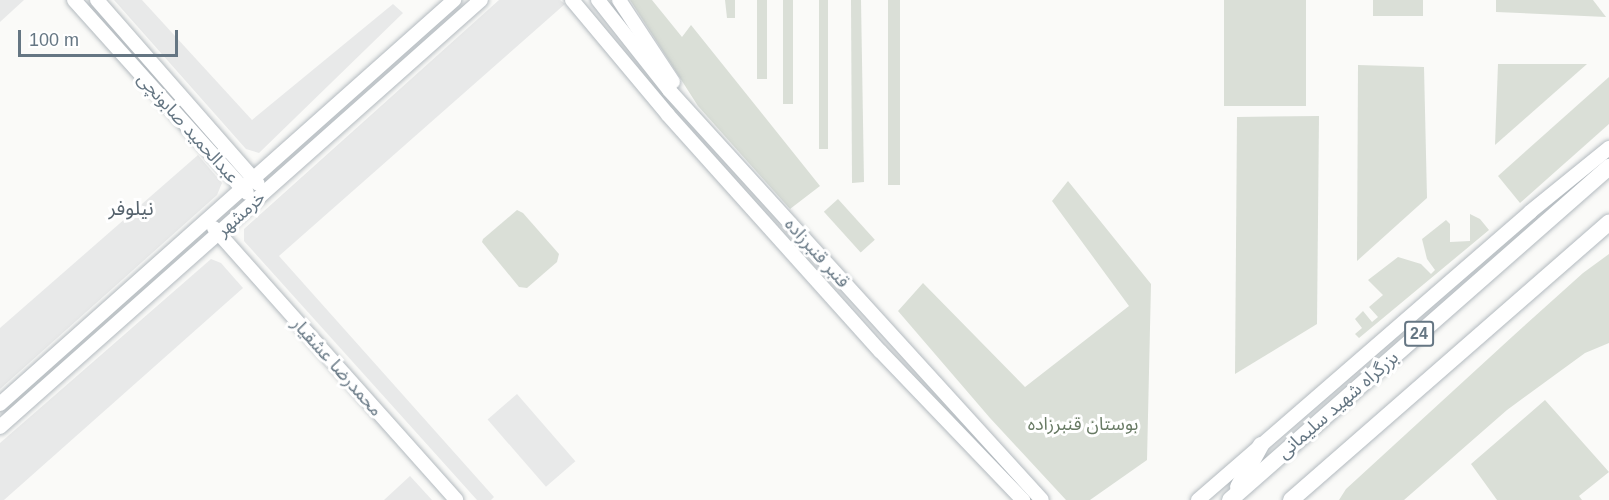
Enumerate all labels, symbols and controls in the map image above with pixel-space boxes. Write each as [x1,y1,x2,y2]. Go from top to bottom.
scale bar [21,18,182,56]
text: 100 m [29,30,79,50]
street label: عبدالحمید صابونچی [133,68,243,188]
street label: خرمشهر [212,187,270,241]
district label: نیلوفر [108,196,154,220]
street label: قنبر قنبرزاده [780,214,854,292]
street label: محمدرضا عشقیار [287,313,387,421]
road number: 24 [1404,321,1434,347]
street label: بزرگراه شهید سلیمانی [1273,347,1403,463]
park label: بوستان قنبرزاده [1028,413,1138,435]

